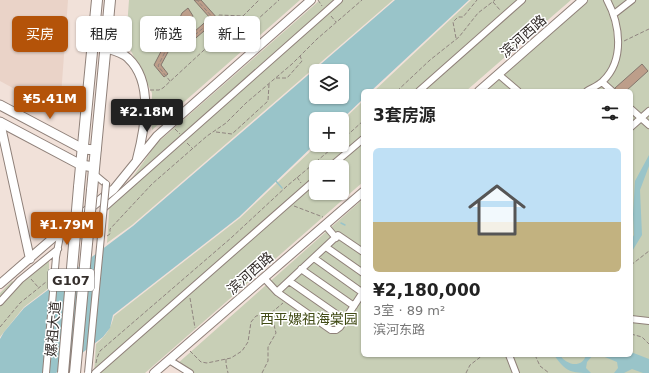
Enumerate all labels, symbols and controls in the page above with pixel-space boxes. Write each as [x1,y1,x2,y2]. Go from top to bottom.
street label: 滨河西路 [497,12,549,60]
chip: 买房 [12,16,68,52]
chip: 租房 [76,16,132,52]
chip: 筛选 [140,16,196,52]
chip: 新上 [204,16,260,52]
map controls [309,64,349,200]
button: layers [309,64,349,104]
pin: ¥5.41M [17,86,83,120]
text: ¥5.41M [23,91,77,106]
pin: ¥2.18M [114,99,180,133]
icon: filters [599,102,621,124]
text: ¥2.18M [120,104,174,119]
text: 3套房源 [373,105,436,125]
button: + [309,112,349,152]
button: − [309,160,349,200]
icon: home [461,174,533,246]
pin: ¥1.79M [34,212,100,246]
text: ¥1.79M [40,217,94,232]
street label: 滨河西路 [224,249,276,297]
road number: G107 [48,269,94,291]
text: ¥2,180,000 [373,280,481,300]
street label: 嫘祖大道 [43,300,63,358]
text: 3室 · 89 m² [373,303,445,318]
park label: 西平嫘祖海棠园 [260,311,358,327]
text: 滨河东路 [373,322,425,337]

